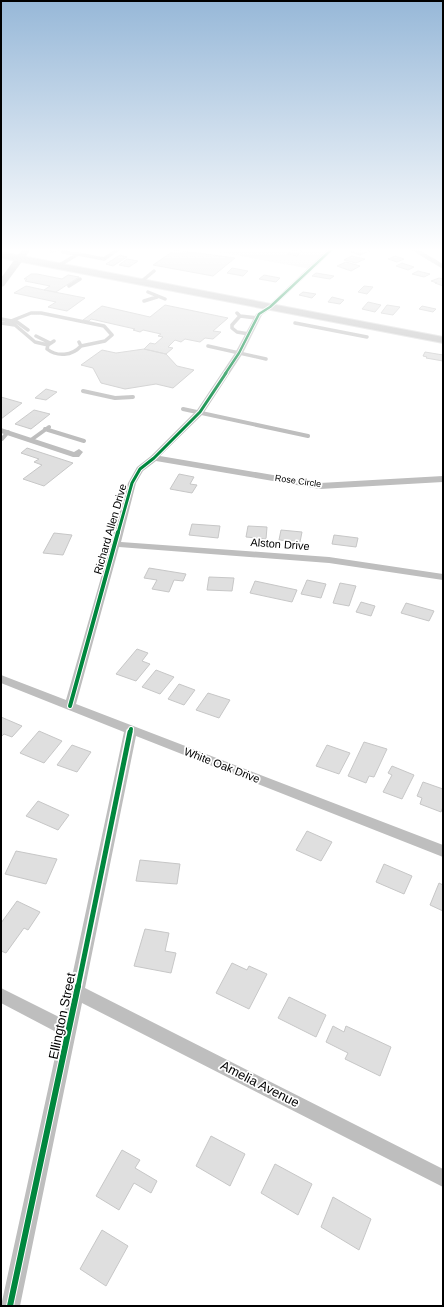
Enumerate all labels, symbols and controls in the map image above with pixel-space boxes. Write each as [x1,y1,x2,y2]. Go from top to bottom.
street label: Rose Circle [274,473,322,489]
street label: Richard Allen Drive [91,482,129,576]
street label: Alston Drive [250,536,310,552]
street label: White Oak Drive [182,745,262,785]
street label: Ellington Street [45,971,79,1061]
street label: Amelia Avenue [218,1058,302,1110]

